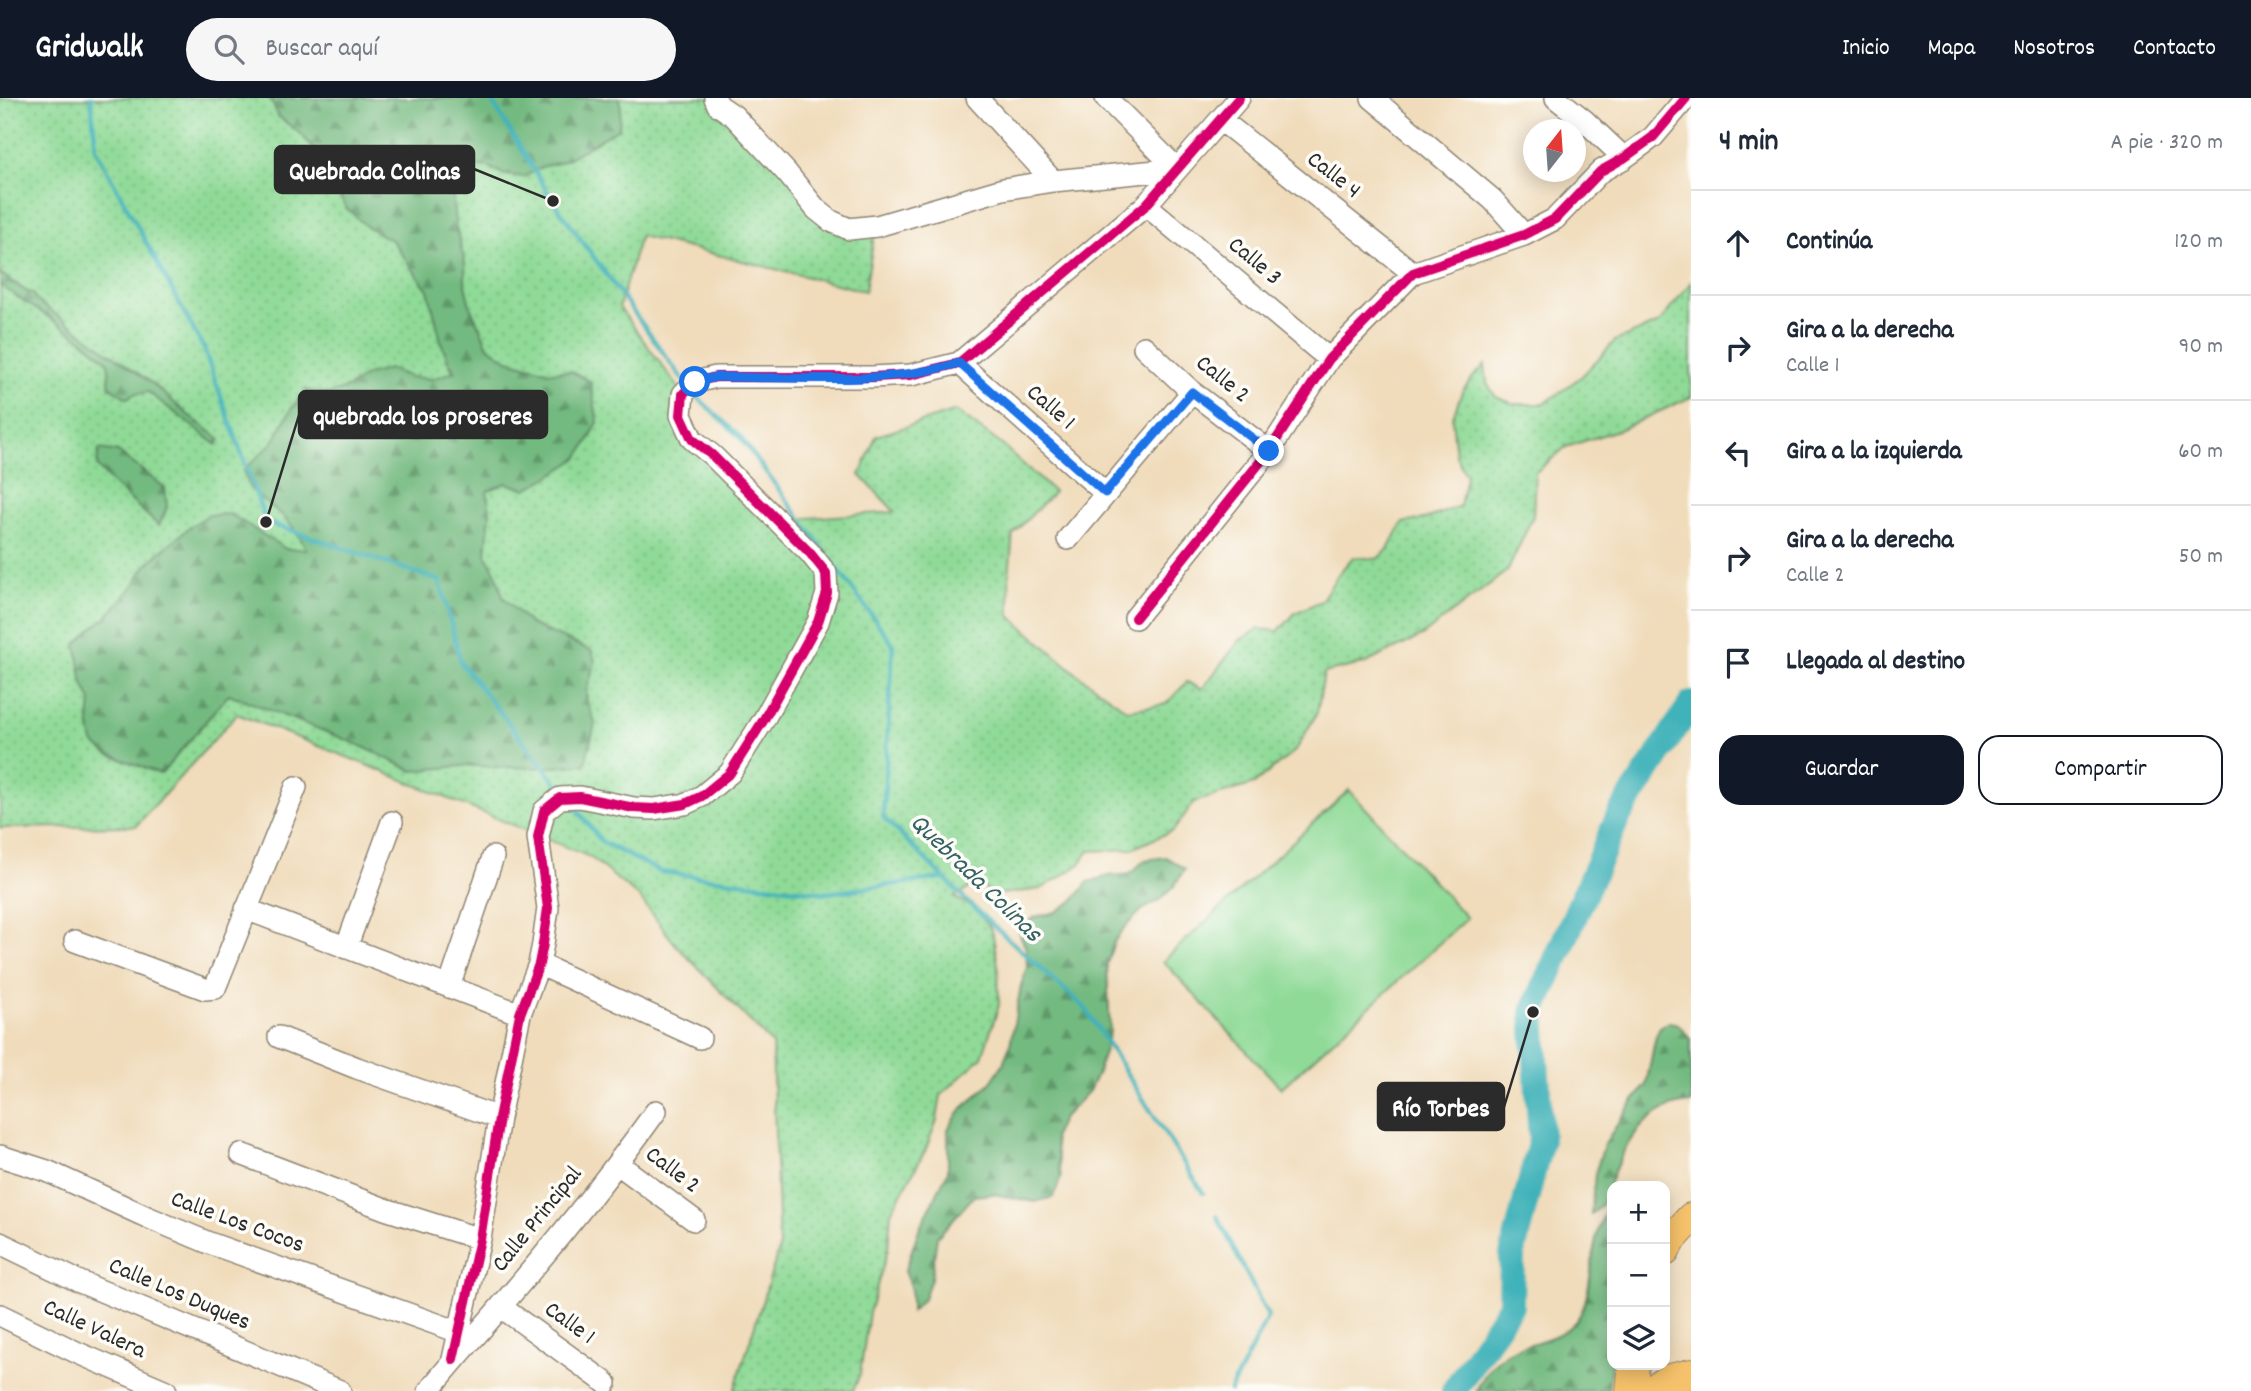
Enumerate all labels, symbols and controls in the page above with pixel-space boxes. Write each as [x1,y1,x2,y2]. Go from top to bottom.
search box [186,18,676,81]
text: Gridwalk [35,26,144,73]
icon: search [210,30,248,68]
text: Buscar aquí [266,31,378,68]
text: Inicio [1842,32,1890,66]
text: Mapa [1928,32,1975,66]
text: Nosotros [2013,32,2095,66]
text: Contacto [2133,32,2216,66]
north arrow [1523,119,1586,182]
text: 4 min [1719,122,1778,165]
text: A pie · 320 m [2111,127,2223,160]
street label: Calle 4 [1299,144,1367,208]
callout: Quebrada Colinas [275,146,474,193]
text: Quebrada Colinas [289,155,461,192]
icon: ahead [1719,224,1757,262]
text: Continúa [1786,224,1872,261]
text: 120 m [2174,226,2223,259]
street label: Calle 3 [1220,229,1288,295]
text: Gira a la derecha [1786,313,1953,350]
icon: right [1719,329,1757,367]
text: 90 m [2179,331,2223,364]
street label: Calle 2 [1188,348,1256,412]
text: Calle 1 [1786,350,1840,383]
route start [679,366,710,397]
street label: Calle 1 [1018,377,1082,439]
callout: quebrada los proseres [299,391,547,438]
text: quebrada los proseres [313,400,533,437]
icon: left [1719,434,1757,472]
text: Gira a la izquierda [1786,434,1962,471]
route end [1253,435,1284,466]
text: 60 m [2178,436,2223,469]
text: Gira a la derecha [1786,523,1953,560]
icon: right [1719,539,1757,577]
text: 50 m [2179,541,2223,574]
text: Calle 2 [1786,560,1845,593]
icon: arrive [1719,644,1757,682]
text: Llegada al destino [1786,644,1965,681]
button: Guardar [1719,735,1964,805]
button: Compartir [1978,735,2223,805]
water label: Quebrada Colinas [900,806,1050,953]
callout: Río Torbes [1378,1083,1504,1130]
text: Río Torbes [1392,1092,1490,1129]
street label: Calle 2 [637,1139,707,1203]
street label: Calle Principal [485,1159,592,1280]
map controls [1607,1181,1670,1370]
button: + [1607,1181,1670,1244]
street label: Calle Los Cocos [166,1183,308,1263]
button: − [1607,1244,1670,1307]
street label: Calle Los Duques [103,1250,255,1340]
street label: Calle Valera [37,1291,152,1369]
street label: Calle 1 [536,1294,602,1354]
button: layers [1607,1307,1670,1370]

